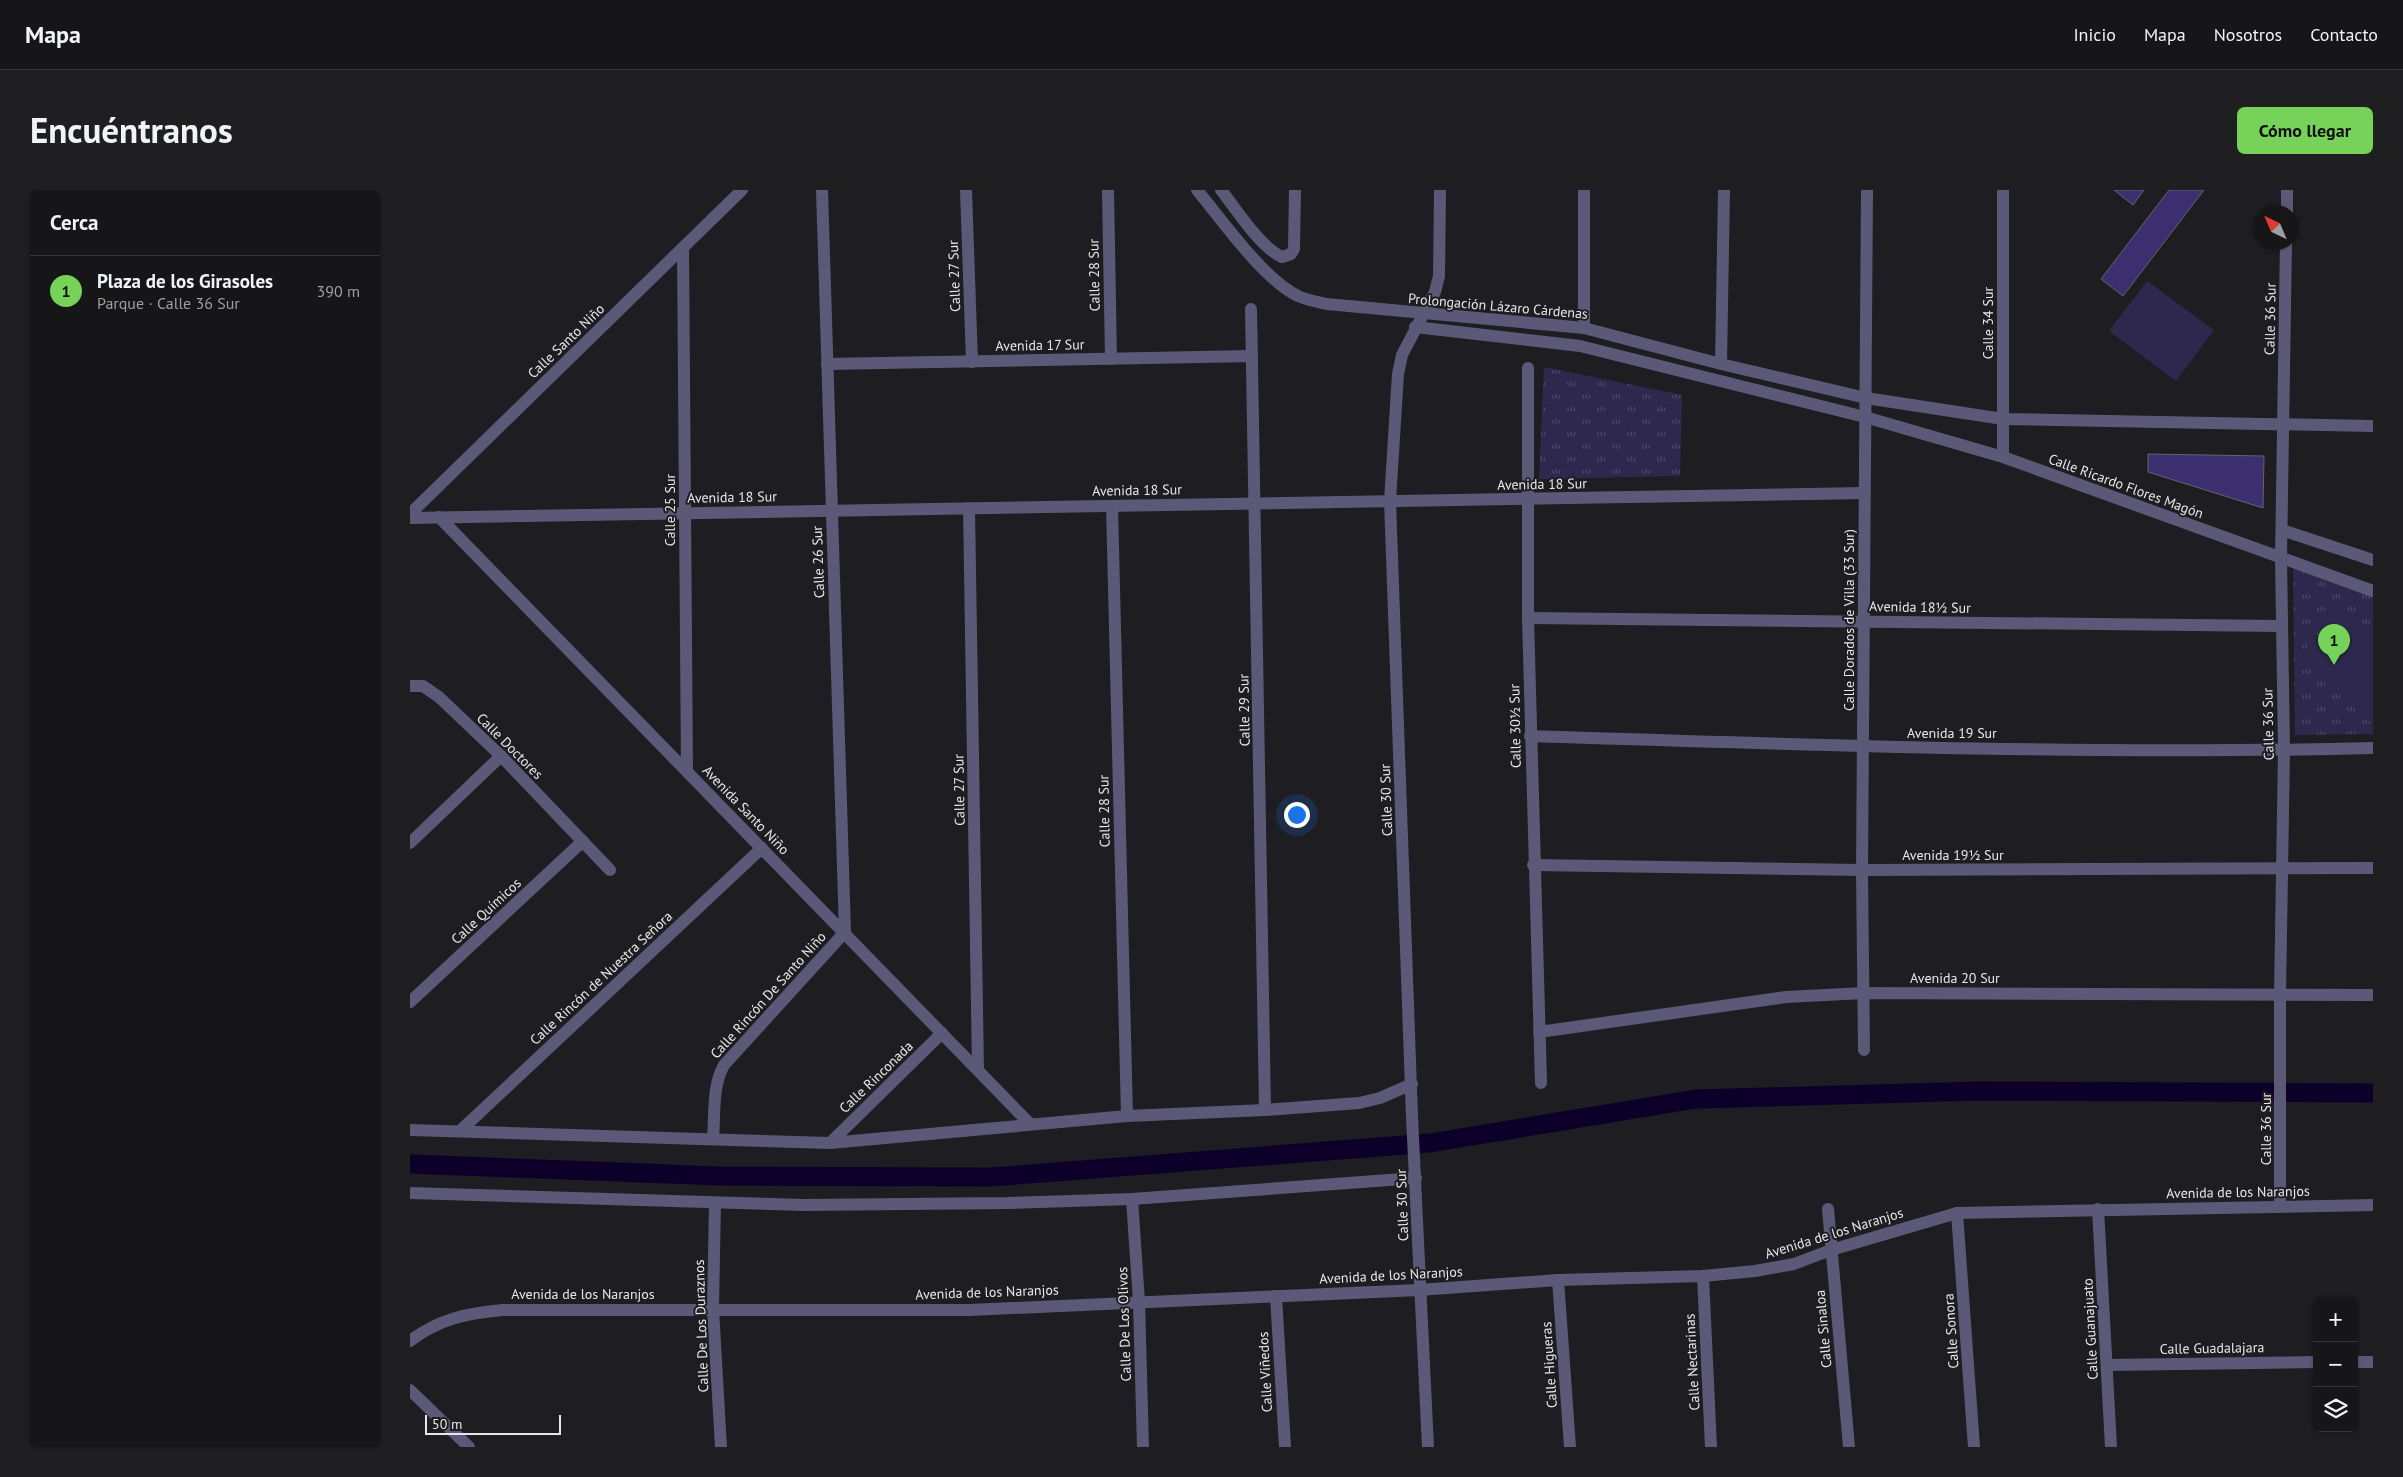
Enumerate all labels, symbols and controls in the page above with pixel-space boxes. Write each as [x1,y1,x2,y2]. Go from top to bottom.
text: Mapa [25,19,81,50]
text: Inicio [2073,23,2116,46]
text: Mapa [2144,23,2186,46]
text: Nosotros [2214,23,2282,46]
text: Contacto [2310,23,2378,46]
text: Encuéntranos [30,107,233,153]
button: Cómo llegar [2237,107,2373,154]
north arrow [2253,205,2298,250]
text: Cerca [50,209,99,236]
street label: Calle 28 Sur [1084,238,1104,311]
street label: Calle 27 Sur [944,240,964,312]
text: Plaza de los Girasoles [97,269,273,293]
text: 1 [61,281,71,301]
text: 390 m [317,281,360,301]
street label: Calle 36 Sur [2260,282,2280,355]
street label: Calle 34 Sur [1979,287,1997,359]
street label: Prolongación Lázaro Cárdenas [1407,289,1589,323]
text: Parque · Calle 36 Sur [97,293,240,313]
street label: Calle Santo Niño [524,300,608,382]
street label: Avenida 17 Sur [995,335,1085,355]
street label: Calle Ricardo Flores Magón [2046,450,2206,522]
street label: Calle 25 Sur [661,474,679,546]
street label: Avenida 18 Sur [1497,474,1587,494]
street label: Avenida 18 Sur [1092,480,1182,500]
street label: Avenida 18 Sur [687,487,777,507]
street label: Calle 26 Sur [808,525,828,599]
street label: Calle Dorados de Villa (33 Sur) [1840,529,1858,711]
street label: Avenida 18½ Sur [1869,597,1971,617]
pin: 1 [2318,624,2350,665]
street label: Calle 29 Sur [1234,673,1254,746]
street label: Calle 30½ Sur [1505,683,1525,768]
street label: Calle 36 Sur [2258,687,2278,760]
street label: Calle Doctores [473,709,547,783]
street label: Avenida 19 Sur [1907,724,1997,742]
street label: Calle 27 Sur [949,754,969,826]
street label: Avenida Santo Niño [699,762,793,858]
street label: Calle 30 Sur [1376,763,1396,837]
street label: Calle 28 Sur [1094,774,1114,847]
your location [1284,802,1310,828]
street label: Avenida 19½ Sur [1902,846,2004,864]
street label: Calle Químicos [447,874,525,948]
street label: Calle Rincón de Nuestra Señora [526,907,676,1049]
street label: Calle Rincón De Santo Niño [706,928,830,1062]
street label: Avenida 20 Sur [1910,969,2000,987]
street label: Calle Rinconada [835,1037,917,1117]
street label: Calle 36 Sur [2257,1093,2275,1165]
street label: Calle 30 Sur [1392,1168,1412,1242]
street label: Avenida de los Naranjos [2166,1182,2310,1202]
street label: Avenida de los Naranjos [1763,1203,1905,1263]
street label: Calle De Los Duraznos [690,1259,712,1393]
street label: Avenida de los Naranjos [1319,1262,1463,1288]
street label: Calle De Los Olivos [1113,1266,1135,1382]
street label: Calle Guanajuato [2078,1278,2102,1380]
street label: Avenida de los Naranjos [915,1280,1059,1303]
street label: Avenida de los Naranjos [511,1285,655,1303]
street label: Calle Sinaloa [1811,1289,1835,1369]
street label: Calle Sonora [1939,1293,1963,1369]
map controls [2313,1297,2358,1432]
button: + [2313,1297,2358,1342]
street label: Calle Nectarinas [1680,1313,1704,1411]
street label: Calle Higueras [1537,1321,1561,1409]
street label: Calle Viñedos [1254,1331,1276,1413]
street label: Calle Guadalajara [2160,1338,2265,1358]
button: − [2313,1342,2358,1387]
button: layers [2313,1387,2358,1432]
scale bar [425,1412,561,1435]
text: 50 m [432,1415,462,1433]

